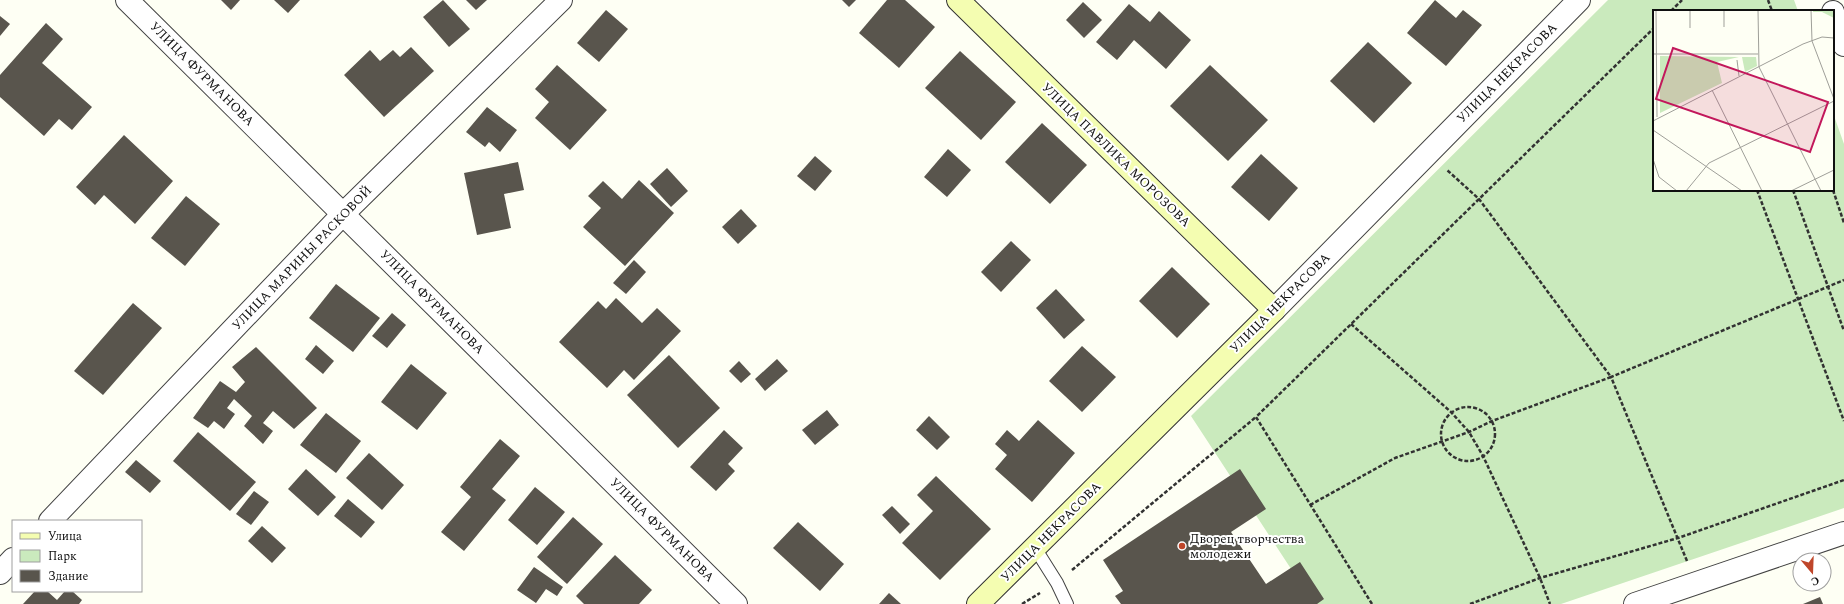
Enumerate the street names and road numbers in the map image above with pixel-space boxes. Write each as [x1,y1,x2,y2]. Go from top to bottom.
street label: УЛИЦА ФУРМАНОВА [145,17,259,131]
street label: УЛИЦА НЕКРАСОВА [1452,18,1562,128]
street label: УЛИЦА ПАВЛИКА МОРОЗОВА [1037,78,1195,232]
street label: УЛИЦА МАРИНЫ РАСКОВОЙ [227,181,377,335]
street label: УЛИЦА ФУРМАНОВА [375,245,489,359]
street label: УЛИЦА НЕКРАСОВА [1225,248,1335,358]
street label: УЛИЦА ФУРМАНОВА [605,473,719,587]
street label: УЛИЦА НЕКРАСОВА [996,477,1106,587]

